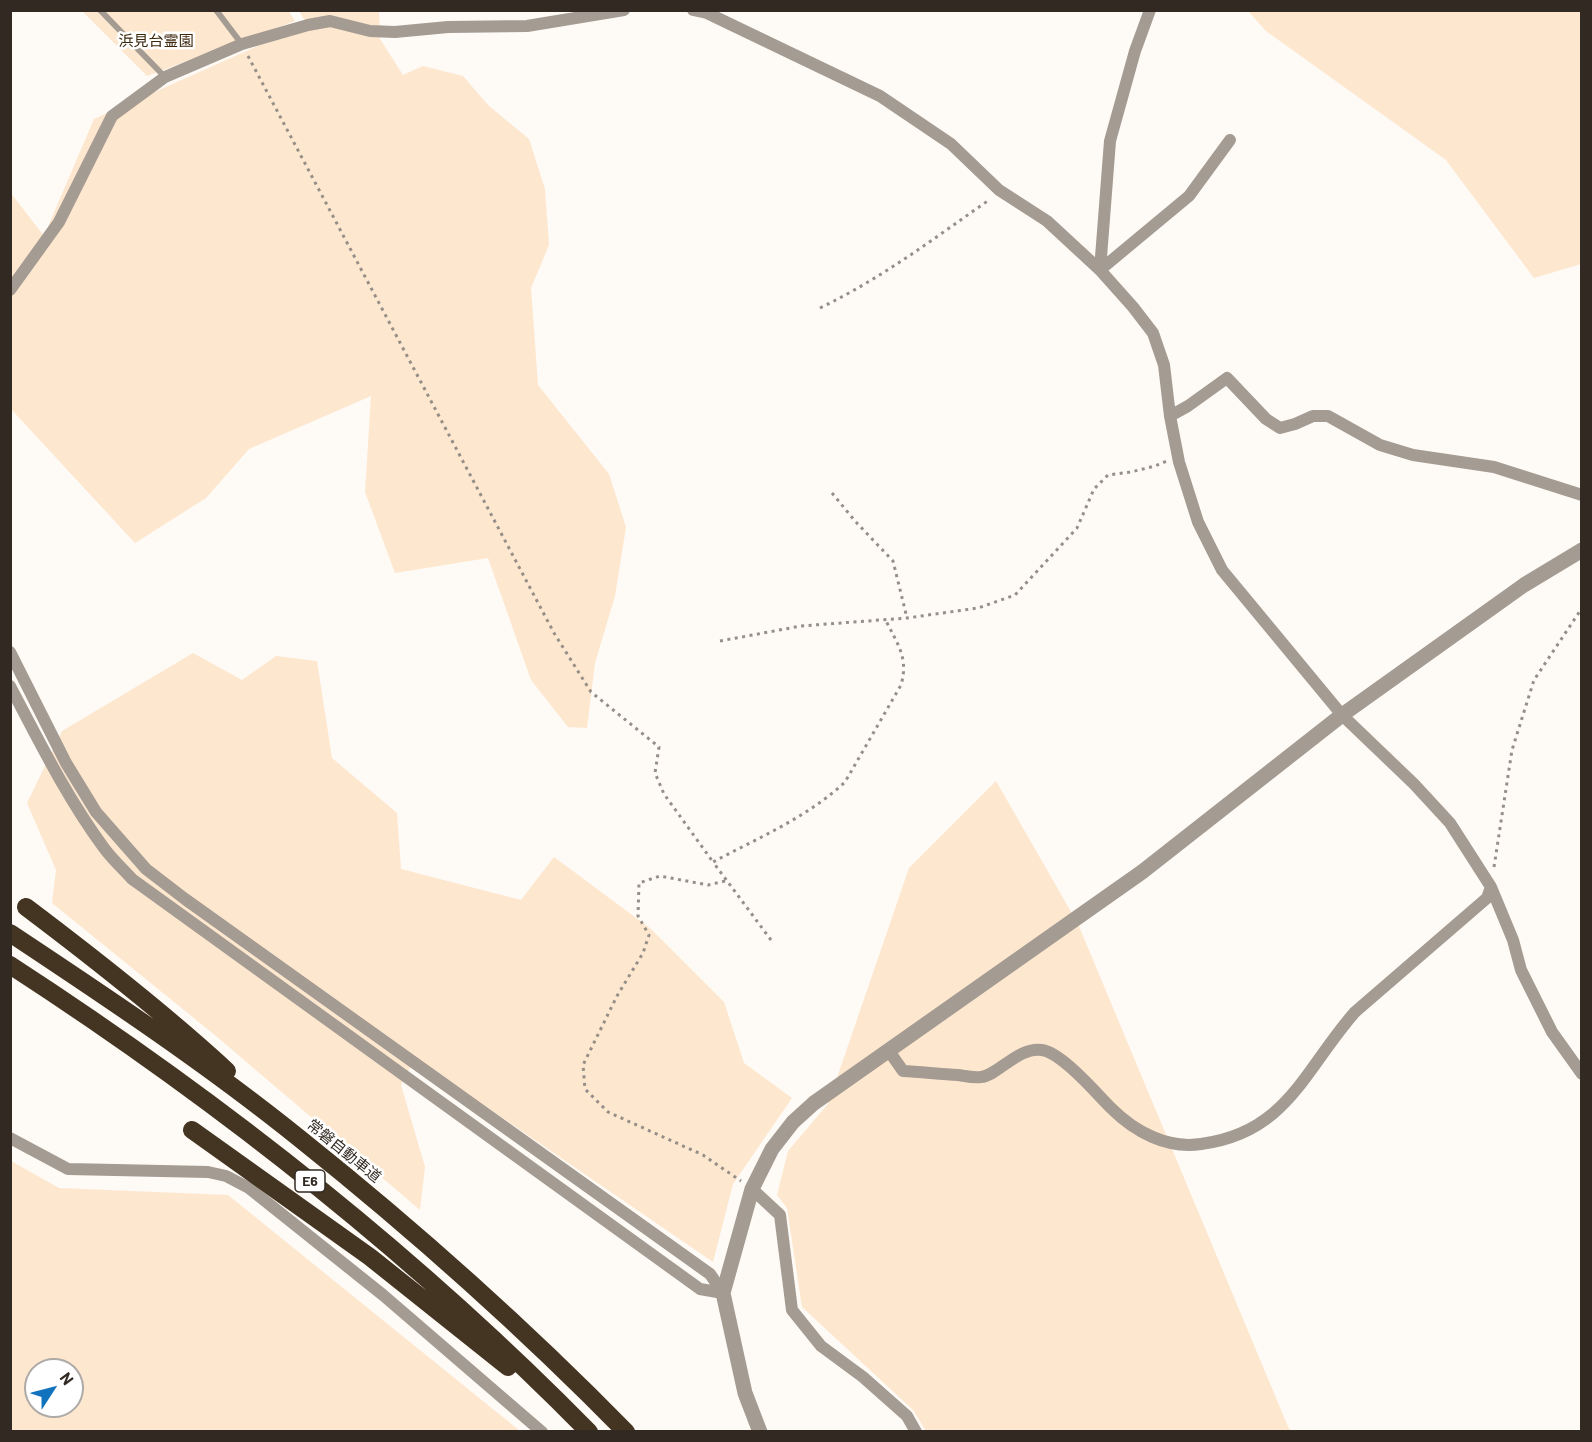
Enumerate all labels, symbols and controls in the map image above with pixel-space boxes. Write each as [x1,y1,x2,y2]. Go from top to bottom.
park label: 浜見台霊園 [119,32,193,50]
street label: 常磐自動車道 [303,1116,385,1186]
road number: E6 [295,1170,325,1192]
north arrow [24,1358,84,1418]
text: N [57,1368,78,1388]

